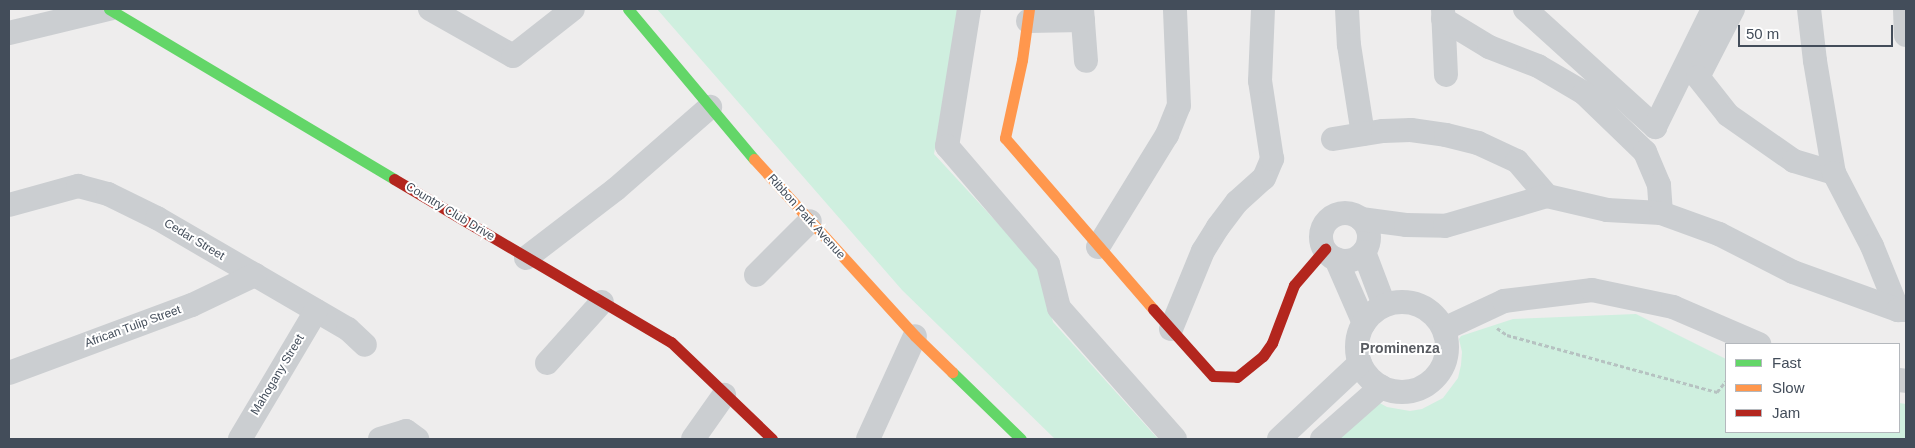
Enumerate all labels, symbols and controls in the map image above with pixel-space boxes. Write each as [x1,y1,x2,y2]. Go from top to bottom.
scale bar [1740,15,1895,47]
text: 50 m [1746,25,1779,42]
street label: Ribbon Park Avenue [764,171,848,263]
street label: Country Club Drive [403,180,497,244]
street label: Cedar Street [161,216,227,264]
street label: African Tulip Street [83,303,183,351]
street label: Mahogany Street [248,332,308,418]
district label: Prominenza [1360,340,1440,356]
legend [1725,343,1900,433]
text: Fast [1772,354,1801,371]
text: Slow [1772,379,1805,396]
text: Jam [1772,404,1800,421]

